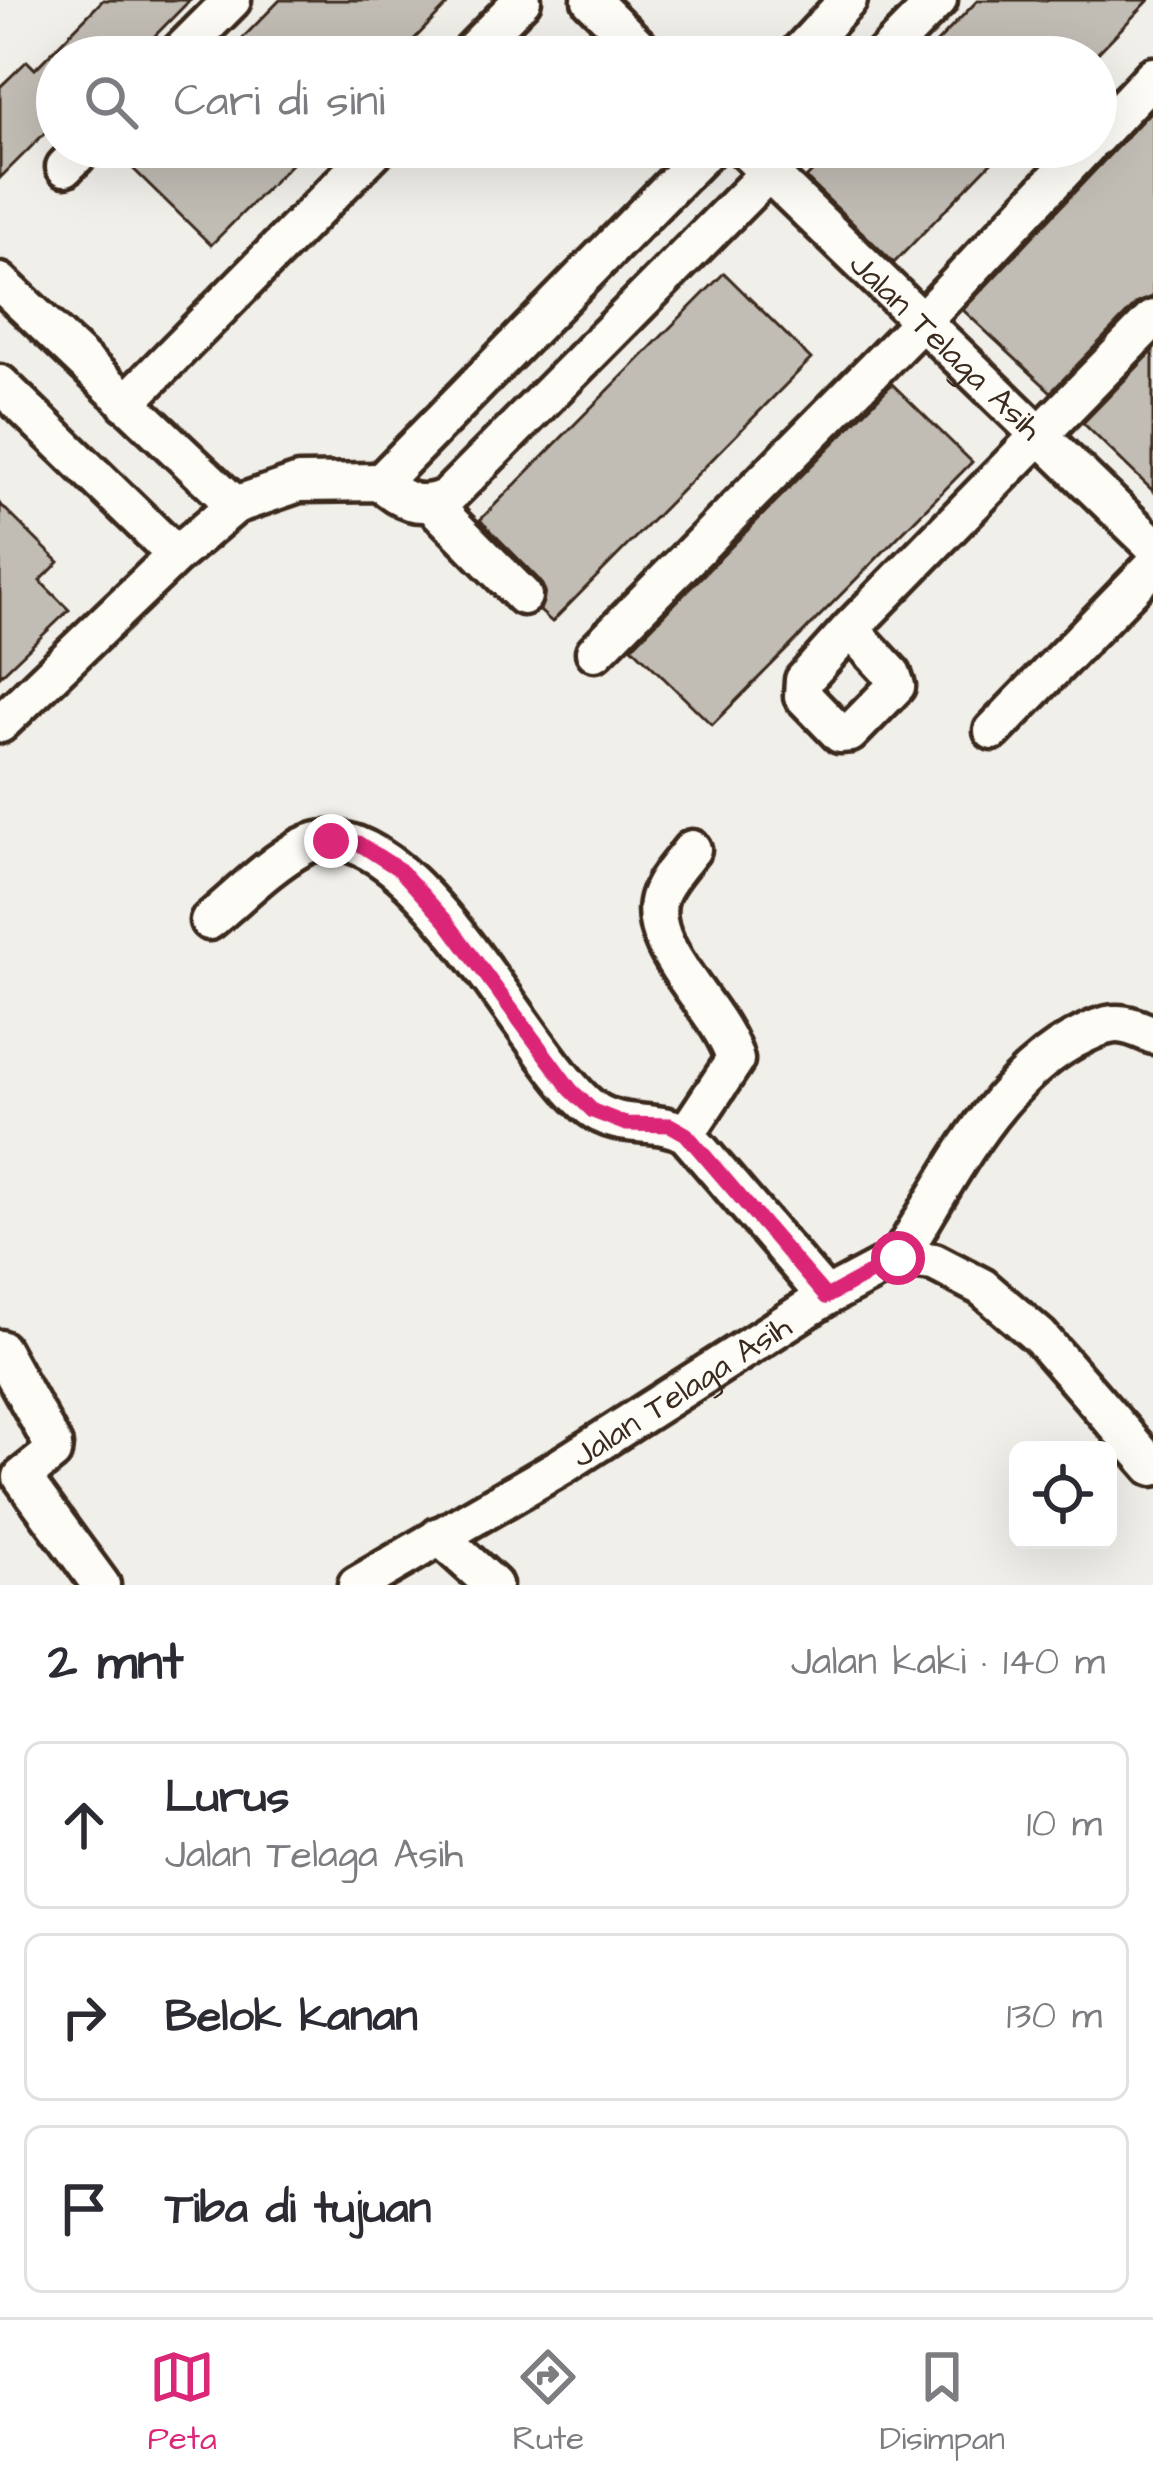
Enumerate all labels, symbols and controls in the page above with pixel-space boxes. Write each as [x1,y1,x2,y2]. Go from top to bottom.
search box [36,36,1117,168]
icon: search [78,69,144,135]
text: Cari di sini [174,71,385,133]
street label: Jalan Telaga Asih [839,242,1053,452]
route end [304,814,358,868]
route start [871,1231,925,1285]
street label: Jalan Telaga Asih [563,1304,801,1479]
map controls [1009,1441,1117,1549]
button: locate [1009,1441,1117,1549]
text: 2 mnt [48,1628,183,1699]
text: Jalan kaki · 140 m [791,1636,1105,1690]
text: Lurus [165,1767,289,1829]
icon: ahead [51,1792,117,1858]
text: 10 m [1026,1798,1102,1852]
text: Jalan Telaga Asih [165,1829,463,1883]
icon: right [51,1984,117,2050]
text: Belok kanan [165,1986,418,2048]
text: 130 m [1007,1990,1102,2044]
icon: arrive [51,2176,117,2242]
text: Tiba di tujuan [165,2178,431,2240]
tab: Peta [148,2344,217,2462]
tab: Rute [513,2344,584,2462]
tab: Disimpan [880,2344,1005,2462]

